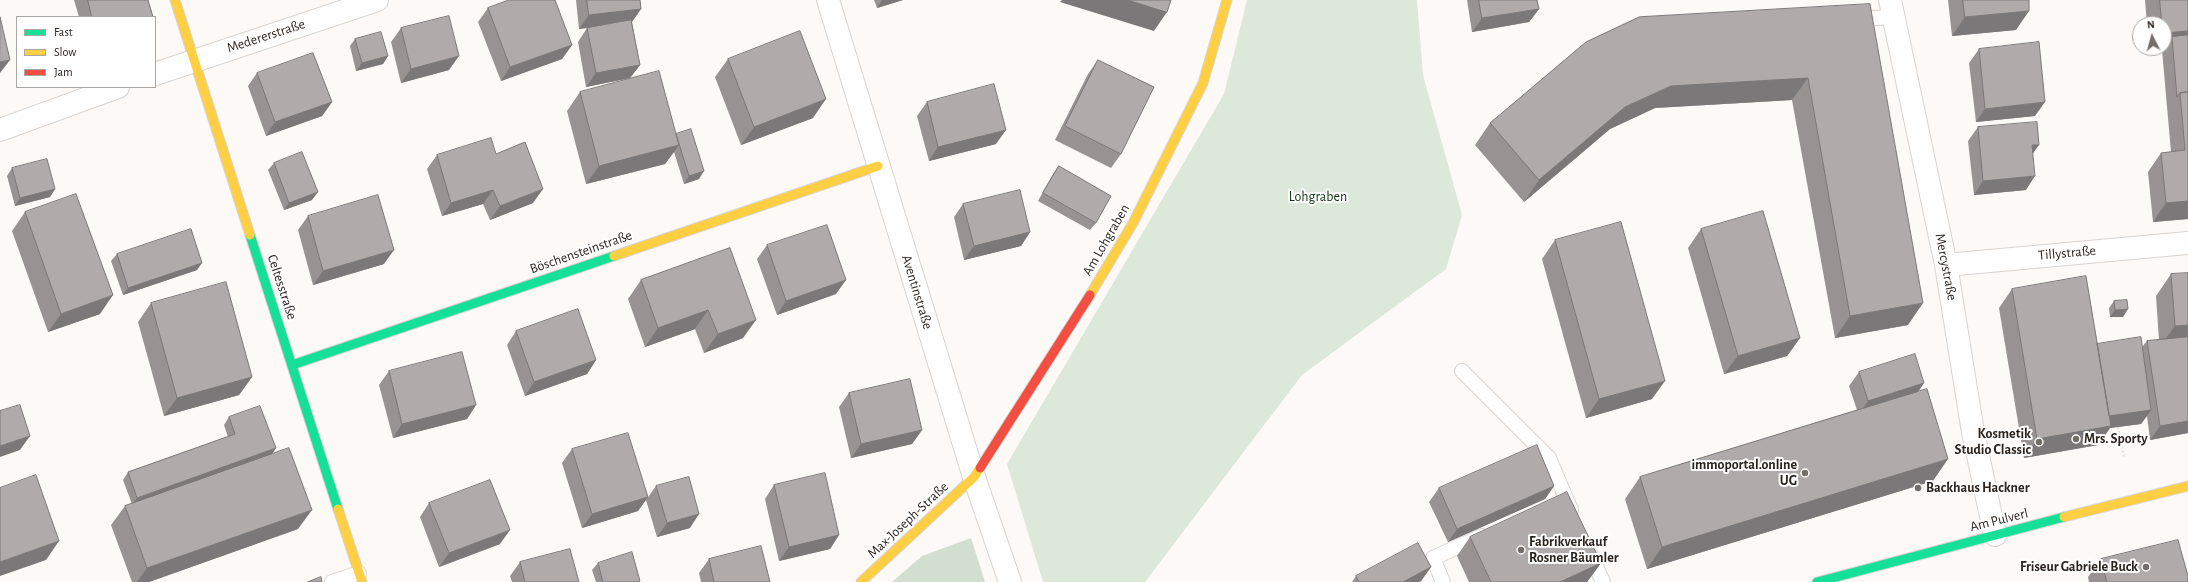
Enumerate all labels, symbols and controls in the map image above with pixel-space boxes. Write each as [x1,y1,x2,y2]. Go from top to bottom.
street label: Medererstraße [225,15,307,57]
legend [16,16,156,88]
north arrow [2132,16,2172,56]
text: N [2146,19,2155,30]
text: Fast [54,26,73,38]
text: Slow [54,46,76,58]
text: Jam [54,66,73,78]
park label: Lohgraben [1289,189,1347,205]
street label: Am Lohgraben [1079,201,1133,279]
street label: Böschensteinstraße [528,227,634,277]
street label: Mercystraße [1931,232,1961,302]
street label: Tillystraße [2037,242,2097,264]
street label: Celtesstraße [264,252,300,322]
street label: Aventinstraße [898,253,936,331]
place label: Kosmetik Studio Classic [1954,426,2031,458]
place label: Mrs. Sporty [2084,431,2147,447]
marker: Mrs. Sporty [2071,434,2081,444]
marker: Kosmetik Studio Classic [2034,437,2044,447]
place label: immoportal.online UG [1691,457,1797,490]
marker: immoportal.online UG [1800,468,1810,478]
street label: Max-Joseph-Straße [864,478,952,562]
place label: Backhaus Hackner [1926,480,2030,496]
marker: Backhaus Hackner [1913,483,1923,493]
street label: Am Pulverl [1968,505,2030,535]
place label: Fabrikverkauf Rosner Bäumler [1529,534,1619,566]
marker: Fabrikverkauf Rosner Bäumler [1516,545,1526,555]
place label: Friseur Gabriele Buck [2020,559,2138,575]
marker: Friseur Gabriele Buck [2141,562,2151,572]

